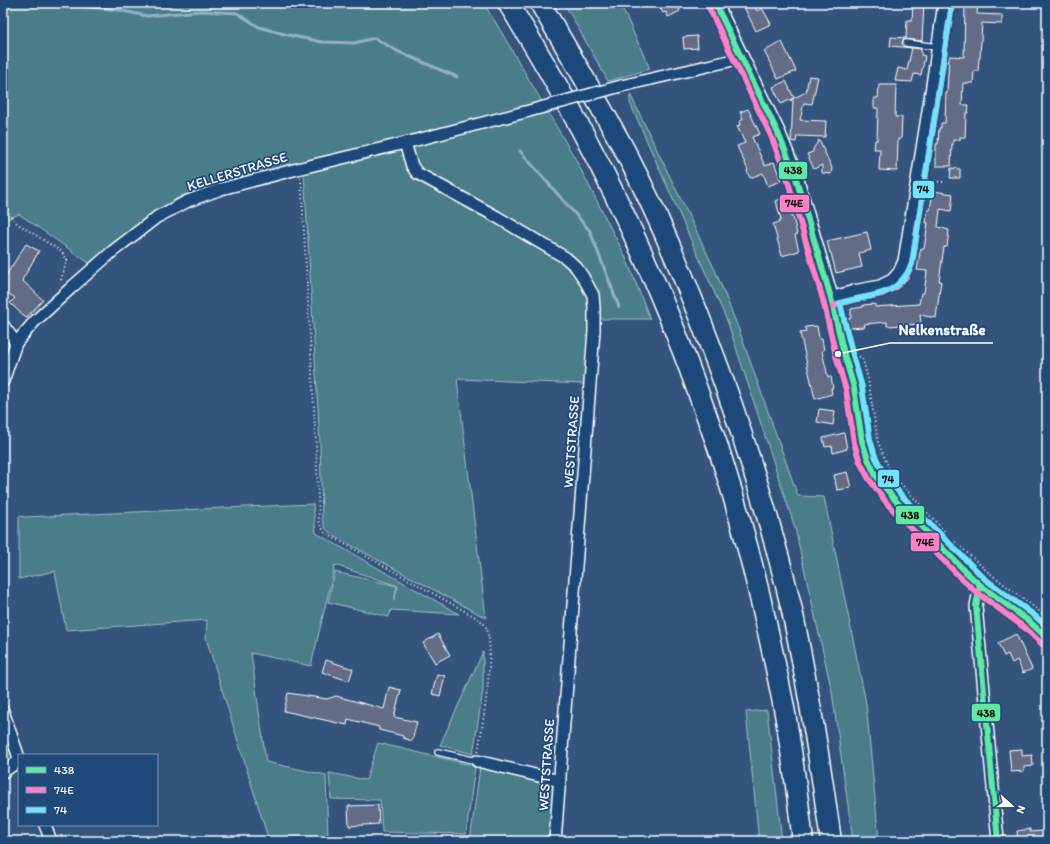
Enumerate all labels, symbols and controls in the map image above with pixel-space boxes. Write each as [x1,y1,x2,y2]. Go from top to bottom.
street label: KELLERSTRASSE [185,148,289,195]
line badge: 438 [778,161,808,180]
text: 438 [784,164,802,177]
line badge: 74 [912,180,935,199]
text: 74 [916,183,929,196]
line badge: 74E [779,194,810,213]
text: 74E [784,197,803,210]
callout: Nelkenstraße [890,316,993,343]
text: Nelkenstraße [898,321,986,339]
street label: WESTSTRASSE [560,395,583,489]
line badge: 74 [877,469,900,488]
text: 74 [881,473,894,486]
line badge: 438 [895,505,925,525]
text: 438 [901,509,919,522]
line badge: 74E [910,532,940,552]
text: 74E [915,536,934,549]
line badge: 438 [971,703,1001,722]
text: 438 [977,707,995,720]
street label: WESTSTRASSE [535,718,558,812]
legend [18,754,158,826]
text: 438 [54,763,75,777]
text: 74E [54,783,74,797]
north arrow [992,786,1032,826]
text: 74 [54,803,67,817]
text: N [1013,804,1028,815]

